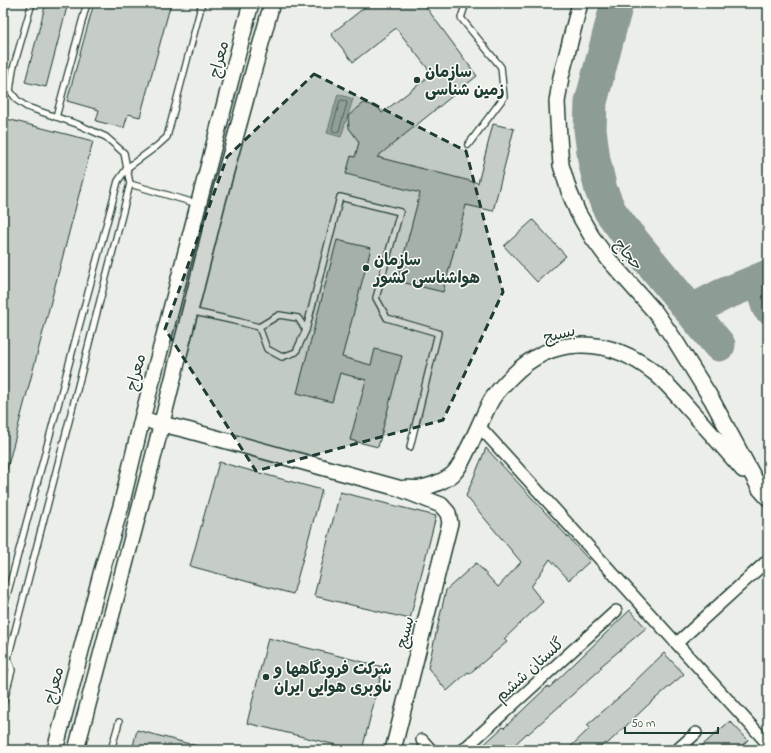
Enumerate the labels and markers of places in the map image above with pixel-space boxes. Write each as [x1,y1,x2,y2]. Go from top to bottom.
place label: سازمان زمین شناسی [425,61,504,103]
marker: سازمان زمین شناسی [412,75,422,85]
place label: سازمان هواشناسی کشور [372,249,480,291]
marker: سازمان هواشناسی کشور [361,263,371,273]
place label: شرکت فرودگاهها و ناوبری هوایی ایران [273,658,392,700]
marker: شرکت فرودگاهها و ناوبری هوایی ایران [261,672,271,682]

